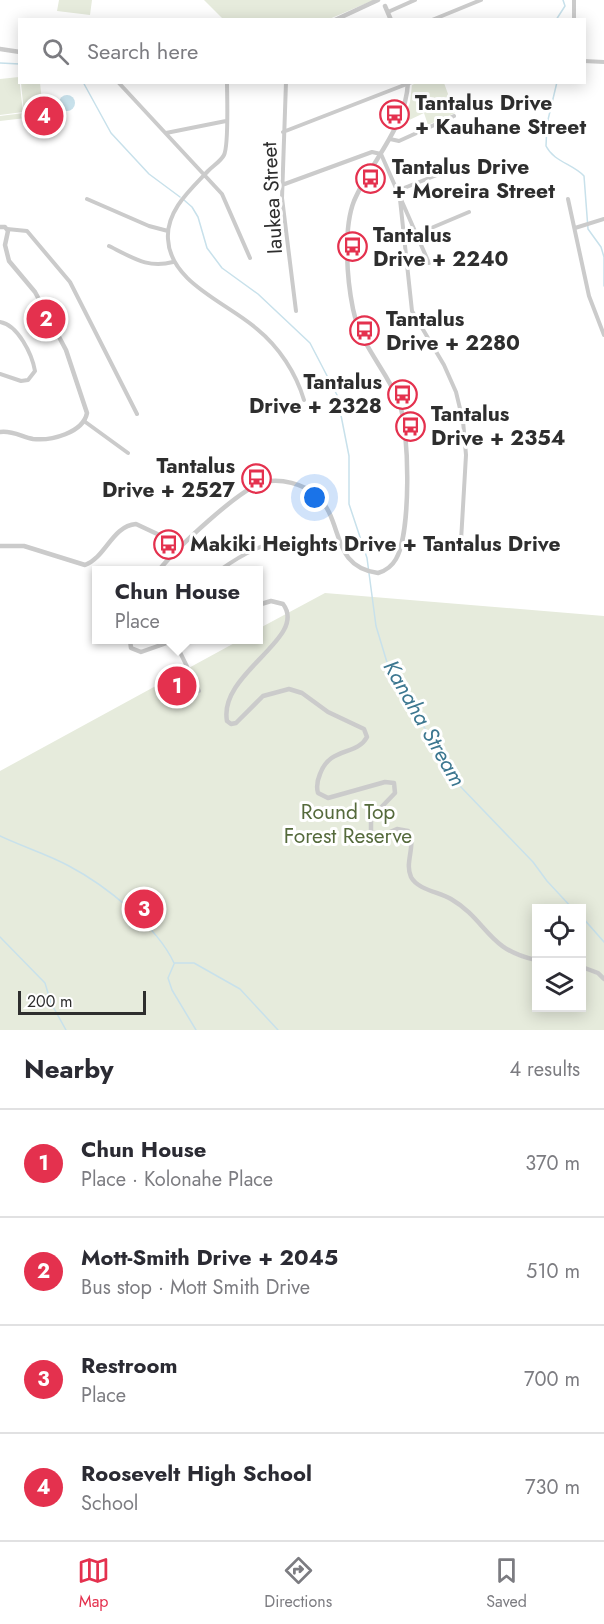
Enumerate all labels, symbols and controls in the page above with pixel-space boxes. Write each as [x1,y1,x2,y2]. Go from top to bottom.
search box [18,18,586,84]
icon: search [39,35,72,68]
text: Search here [87,35,198,67]
place label: Tantalus Drive + Kauhane Street [415,88,586,142]
pin: 4 [24,94,63,138]
bus stop icon: Tantalus Drive + Kauhane Street [378,99,410,131]
street label: Iaukea Street [254,141,290,255]
place label: Tantalus Drive + Moreira Street [392,152,555,206]
bus stop icon: Tantalus Drive + Moreira Street [355,163,387,195]
place label: Tantalus Drive + 2240 [373,220,509,274]
bus stop icon: Tantalus Drive + 2240 [336,231,368,263]
pin: 2 [26,296,66,342]
place label: Tantalus Drive + 2280 [386,304,520,358]
bus stop icon: Tantalus Drive + 2280 [349,315,381,347]
place label: Tantalus Drive + 2328 [249,367,382,421]
bus stop icon: Tantalus Drive + 2328 [387,378,419,410]
place label: Tantalus Drive + 2354 [431,399,565,453]
bus stop icon: Tantalus Drive + 2354 [394,410,426,442]
place label: Tantalus Drive + 2527 [102,451,235,505]
bus stop icon: Tantalus Drive + 2527 [240,462,272,494]
your location [300,483,329,512]
bus stop icon: Makiki Heights Drive + Tantalus Drive [153,528,185,560]
place label: Makiki Heights Drive + Tantalus Drive [190,529,560,559]
popup [92,566,263,644]
text: Chun House [115,575,240,607]
text: Place [115,607,160,636]
water label: Kanaha Stream [376,654,474,792]
pin: 1 [158,664,196,708]
park label: Round Top Forest Reserve [284,797,412,851]
pin: 3 [124,886,164,932]
map controls [532,904,586,1012]
button: locate [532,904,586,958]
button: layers [532,958,586,1012]
scale bar [18,988,146,1016]
text: 200 m [27,990,73,1013]
text: Nearby [24,1050,113,1088]
text: 4 results [509,1055,580,1084]
text: Chun House [81,1133,206,1165]
text: 1 [38,1149,49,1178]
text: 370 m [525,1149,580,1178]
text: Place · Kolonahe Place [81,1165,273,1194]
text: Mott-Smith Drive + 2045 [81,1241,338,1273]
text: 2 [37,1257,50,1286]
text: 510 m [526,1257,580,1286]
text: Bus stop · Mott Smith Drive [81,1273,310,1302]
text: Restroom [81,1349,178,1381]
text: 3 [37,1365,50,1394]
text: 700 m [524,1365,580,1394]
text: Place [81,1381,126,1410]
text: Roosevelt High School [81,1457,312,1489]
text: 4 [37,1473,50,1502]
text: 730 m [525,1473,580,1502]
text: School [81,1489,138,1518]
tab: Map [77,1554,110,1613]
tab: Directions [264,1554,332,1613]
tab: Saved [486,1554,527,1613]

